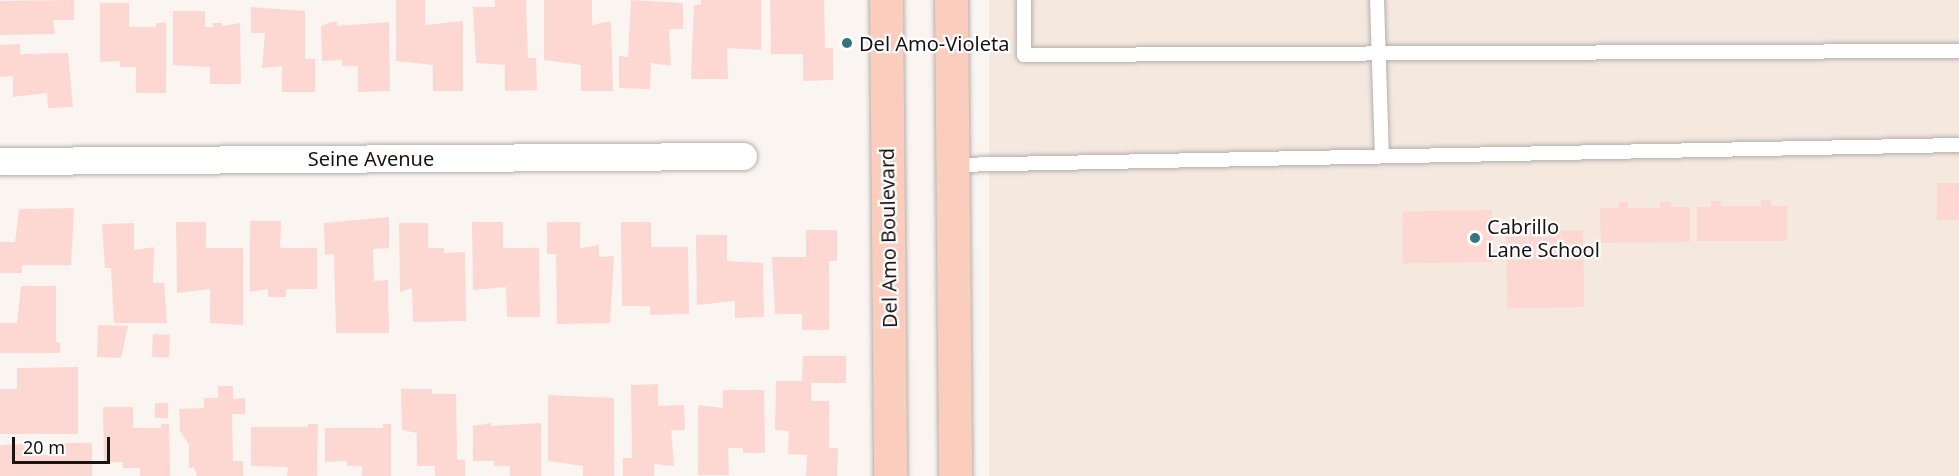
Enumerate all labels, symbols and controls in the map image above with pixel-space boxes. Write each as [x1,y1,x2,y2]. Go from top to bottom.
place label: Del Amo-Violeta [859,31,1009,55]
marker: Del Amo-Violeta [840,36,854,50]
street label: Seine Avenue [308,146,434,170]
street label: Del Amo Boulevard [874,148,902,328]
place label: Cabrillo Lane School [1487,214,1600,261]
marker: Cabrillo Lane School [1468,231,1482,245]
scale bar [15,425,112,463]
text: 20 m [23,435,65,459]

